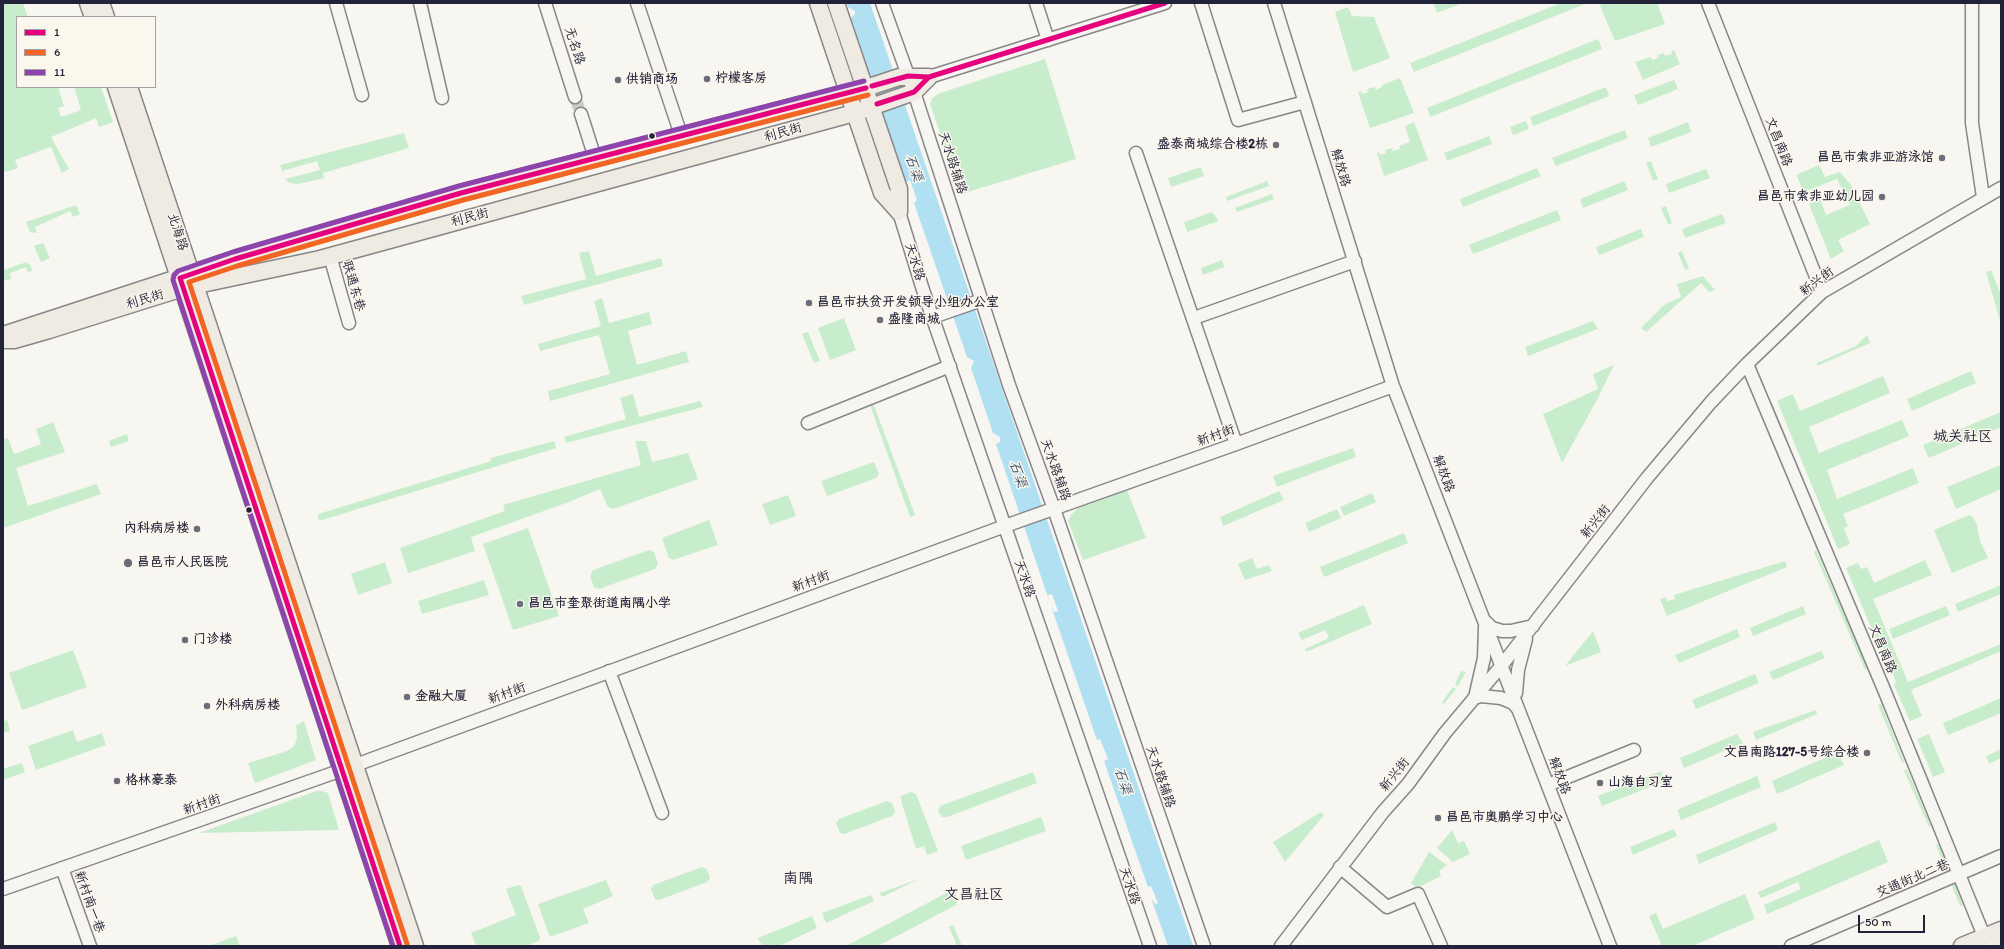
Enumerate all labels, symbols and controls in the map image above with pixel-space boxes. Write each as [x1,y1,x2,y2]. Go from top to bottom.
legend [16,16,156,88]
text: 1 [54,25,60,39]
street label: 无名路 [561,25,587,67]
text: 6 [54,45,60,59]
text: 11 [54,65,65,79]
place label: 柠檬客房 [715,71,767,87]
place label: 供销商场 [626,72,678,88]
marker: 柠檬客房 [702,74,712,84]
marker: 供销商场 [613,75,623,85]
street label: 文昌南路 [1761,115,1795,169]
street label: 利民街 [762,120,804,146]
street label: 天水路辅路 [935,130,969,196]
unlabelled marker [647,131,657,141]
place label: 盛泰商城综合楼2栋 [1157,137,1268,153]
marker: 盛泰商城综合楼2栋 [1271,140,1281,150]
street label: 解放路 [1327,147,1353,189]
place label: 昌邑市索非亚游泳馆 [1817,150,1934,166]
water label: 石渠 [900,152,926,184]
marker: 昌邑市索非亚游泳馆 [1937,153,1947,163]
place label: 昌邑市索非亚幼儿园 [1757,189,1874,205]
marker: 昌邑市索非亚幼儿园 [1877,192,1887,202]
street label: 利民街 [449,205,491,231]
street label: 北海路 [164,211,190,253]
street label: 天水路 [901,241,927,283]
street label: 联通东巷 [338,259,368,313]
street label: 新兴街 [1797,264,1837,300]
street label: 利民街 [124,287,166,313]
place label: 昌邑市扶贫开发领导小组办公室 [817,295,999,311]
marker: 昌邑市扶贫开发领导小组办公室 [804,298,814,308]
place label: 盛隆商城 [888,312,940,328]
marker: 盛隆商城 [875,315,885,325]
street label: 新村街 [1195,422,1237,450]
district label: 城关社区 [1933,428,1993,446]
street label: 天水路辅路 [1037,437,1073,503]
street label: 解放路 [1429,453,1457,495]
water label: 石渠 [1004,458,1030,490]
street label: 新兴街 [1578,502,1614,542]
unlabelled marker [244,505,254,515]
place label: 内科病房楼 [124,521,189,537]
marker: 内科病房楼 [192,524,202,534]
place label: 昌邑市人民医院 [137,555,228,571]
marker: 昌邑市人民医院 [122,557,134,569]
street label: 天水路 [1010,558,1038,600]
street label: 新村街 [790,568,832,596]
place label: 昌邑市奎聚街道南隅小学 [528,596,671,612]
marker: 昌邑市奎聚街道南隅小学 [515,599,525,609]
street label: 文昌南路 [1865,622,1899,676]
place label: 门诊楼 [193,632,232,648]
marker: 门诊楼 [180,635,190,645]
street label: 新村街 [486,680,528,708]
place label: 金融大厦 [415,689,467,705]
marker: 金融大厦 [402,692,412,702]
place label: 外科病房楼 [215,698,280,714]
marker: 外科病房楼 [202,701,212,711]
street label: 天水路辅路 [1142,744,1178,810]
place label: 文昌南路127-5号综合楼 [1724,745,1859,761]
marker: 文昌南路127-5号综合楼 [1862,748,1872,758]
street label: 新兴街 [1377,755,1413,795]
street label: 解放路 [1545,755,1573,797]
water label: 石渠 [1109,765,1135,797]
place label: 格林豪泰 [125,773,177,789]
place label: 山海自习室 [1608,775,1673,791]
marker: 格林豪泰 [112,776,122,786]
marker: 山海自习室 [1595,778,1605,788]
street label: 新村街 [181,791,223,819]
place label: 昌邑市奥鹏学习中心 [1446,810,1563,826]
marker: 昌邑市奥鹏学习中心 [1433,813,1443,823]
street label: 交通街北二巷 [1874,857,1952,901]
street label: 天水路 [1115,865,1143,907]
street label: 新村南一巷 [71,869,107,935]
district label: 南隅 [783,870,813,888]
district label: 文昌社区 [944,886,1004,904]
scale bar [1860,907,1927,933]
text: 50 m [1865,915,1891,929]

